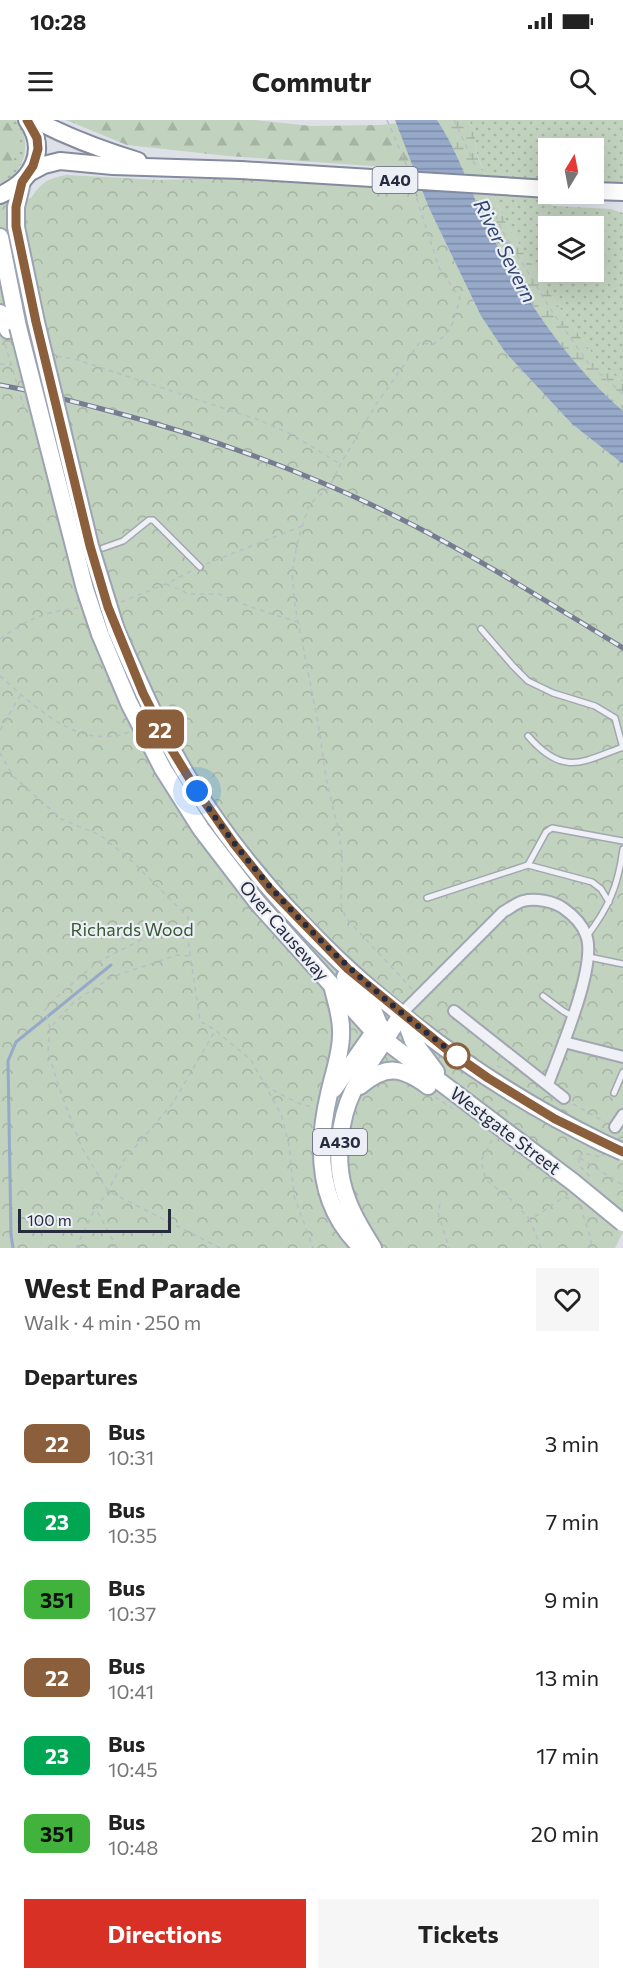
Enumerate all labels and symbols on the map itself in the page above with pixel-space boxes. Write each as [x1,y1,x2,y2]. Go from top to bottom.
north arrow [538,138,604,204]
road number: A40 [372,167,418,193]
water label: River Severn [470,195,542,306]
line badge: 22 [133,710,187,748]
your location [182,776,212,806]
street label: Over Causeway [235,876,334,985]
park label: Richards Wood [70,918,194,940]
unlabelled marker [444,1043,470,1069]
street label: Westgate Street [446,1082,565,1179]
road number: A430 [313,1129,367,1155]
scale bar [18,1206,171,1234]

